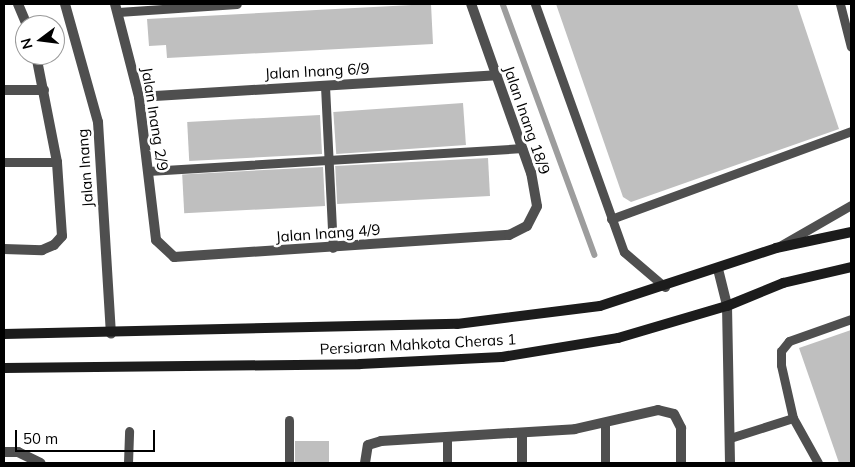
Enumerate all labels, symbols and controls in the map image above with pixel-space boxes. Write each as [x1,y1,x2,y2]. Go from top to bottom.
north arrow [15,15,65,65]
text: N [16,36,37,51]
street label: Jalan Inang 6/9 [264,59,370,83]
street label: Jalan Inang 18/9 [500,63,554,177]
street label: Jalan Inang 2/9 [138,66,172,172]
street label: Jalan Inang [73,128,97,208]
street label: Jalan Inang 4/9 [275,220,381,246]
street label: Persiaran Mahkota Cheras 1 [319,330,517,358]
scale bar [18,420,158,452]
text: 50 m [23,429,58,448]

